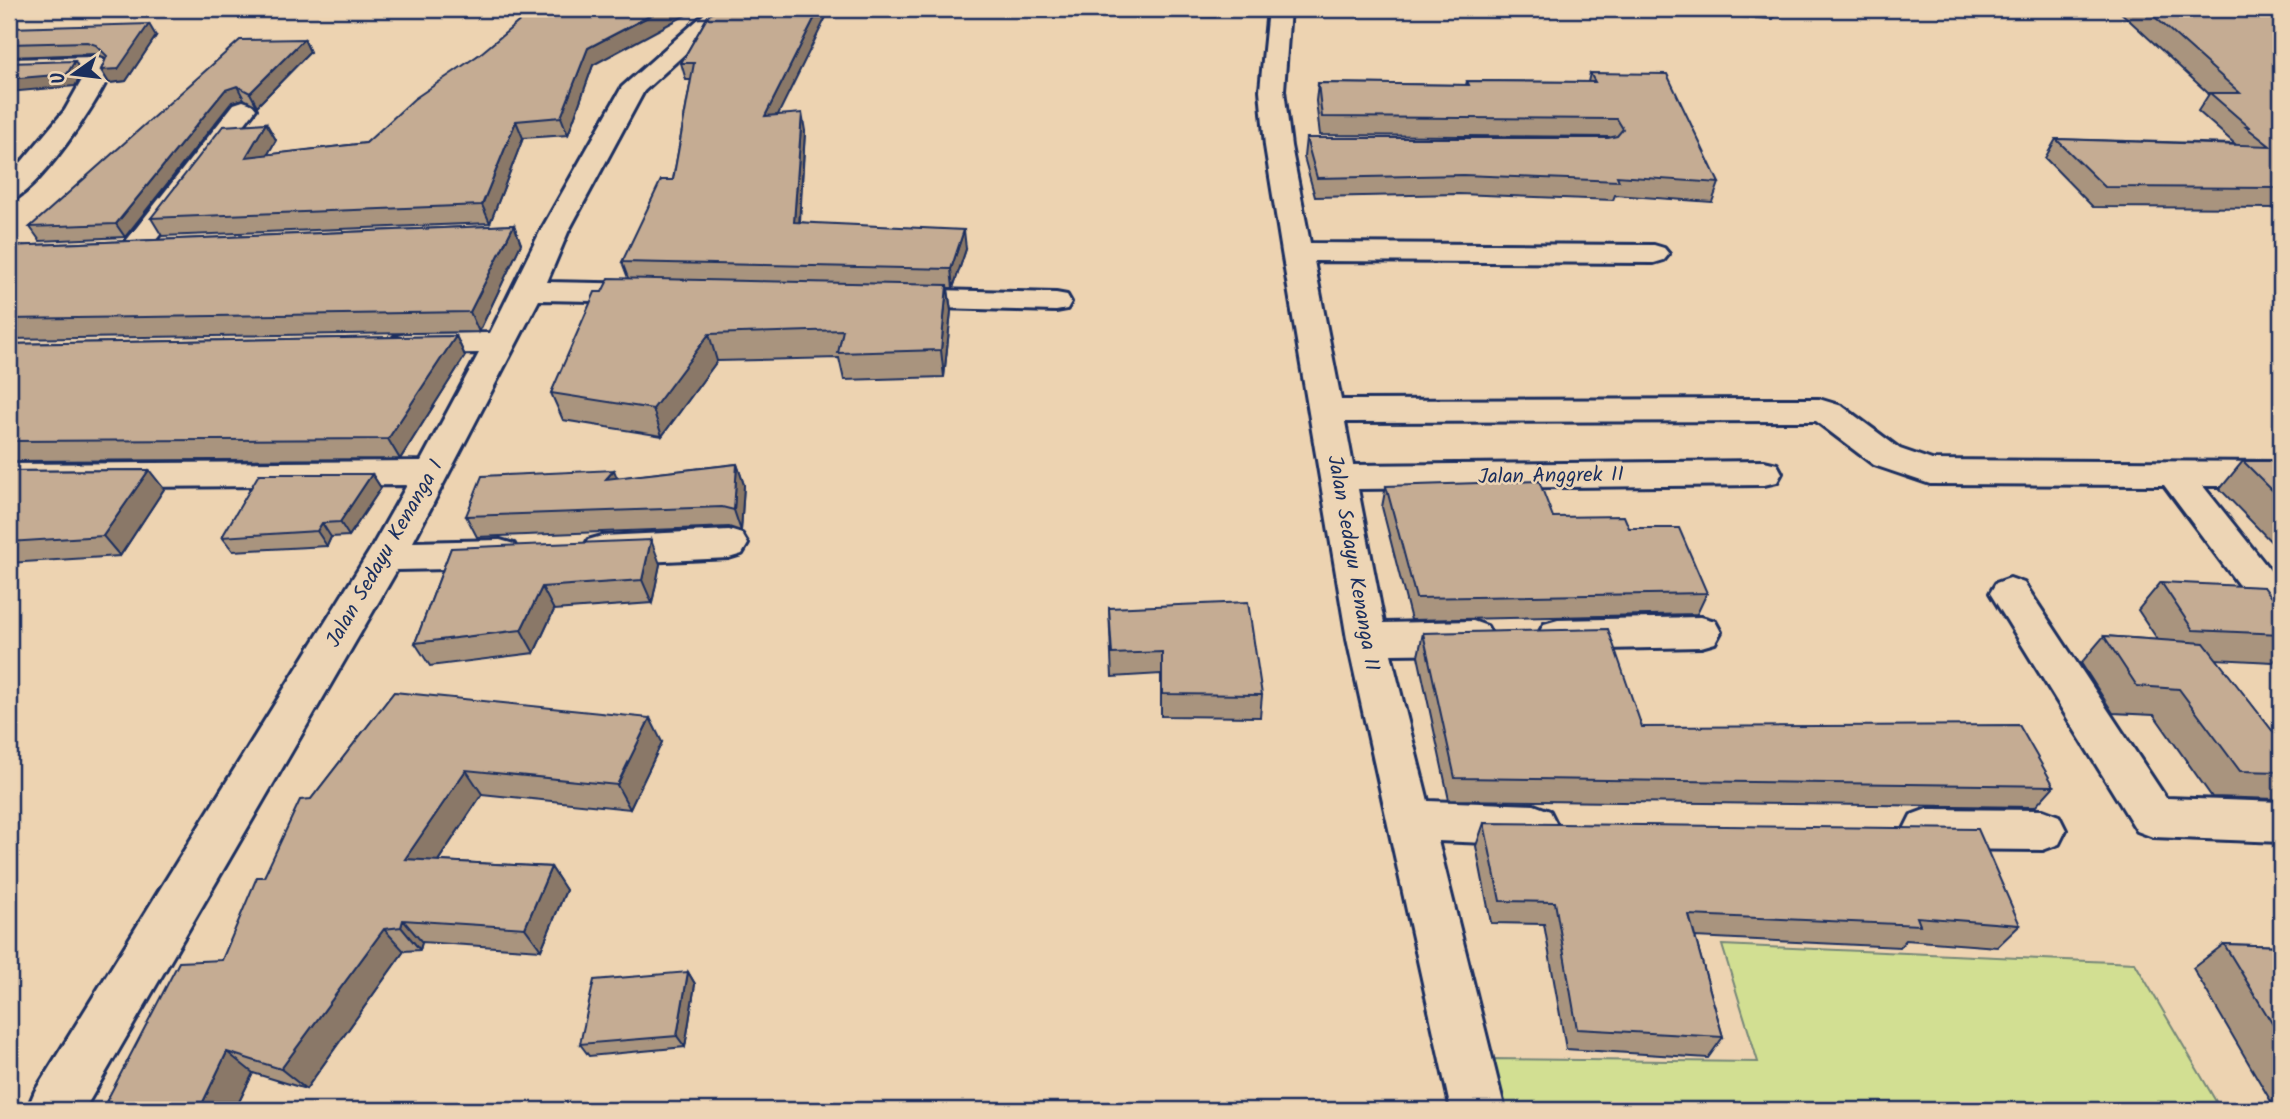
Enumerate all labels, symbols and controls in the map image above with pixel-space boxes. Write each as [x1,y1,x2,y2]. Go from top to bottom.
north arrow [38,38,108,108]
text: U [43,68,75,87]
street label: Jalan Sedayu Kenanga II [1317,453,1388,674]
street label: Jalan Sedayu Kenanga I [318,454,453,654]
street label: Jalan Anggrek II [1478,459,1624,494]

